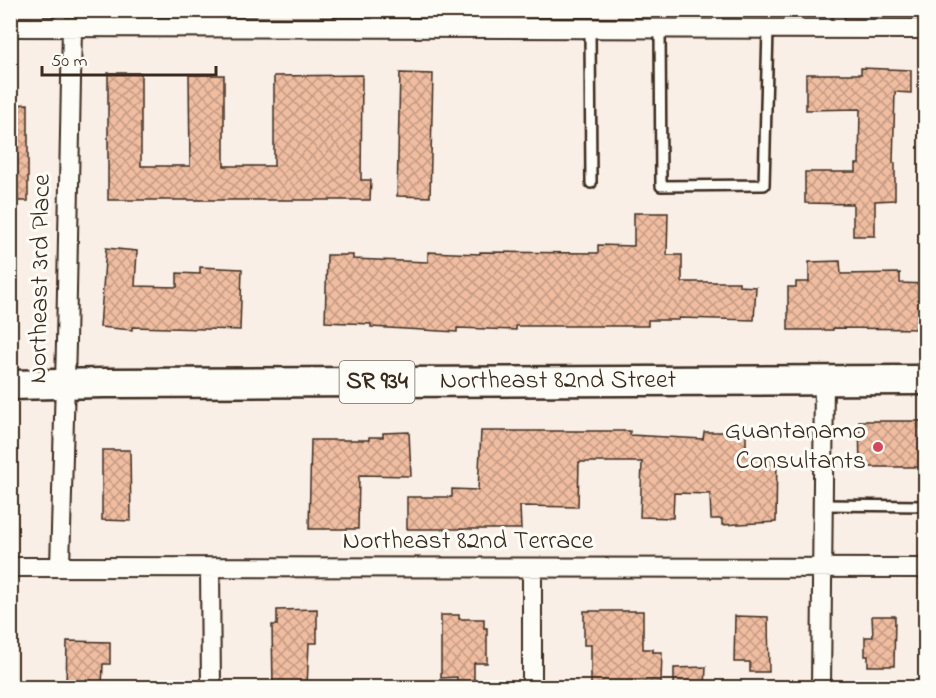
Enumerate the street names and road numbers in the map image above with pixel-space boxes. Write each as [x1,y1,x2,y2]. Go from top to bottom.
street label: Northeast 3rd Place [20,174,62,384]
road number: SR 934 [340,361,415,403]
street label: Northeast 82nd Street [440,362,677,401]
street label: Northeast 82nd Terrace [343,523,594,561]

